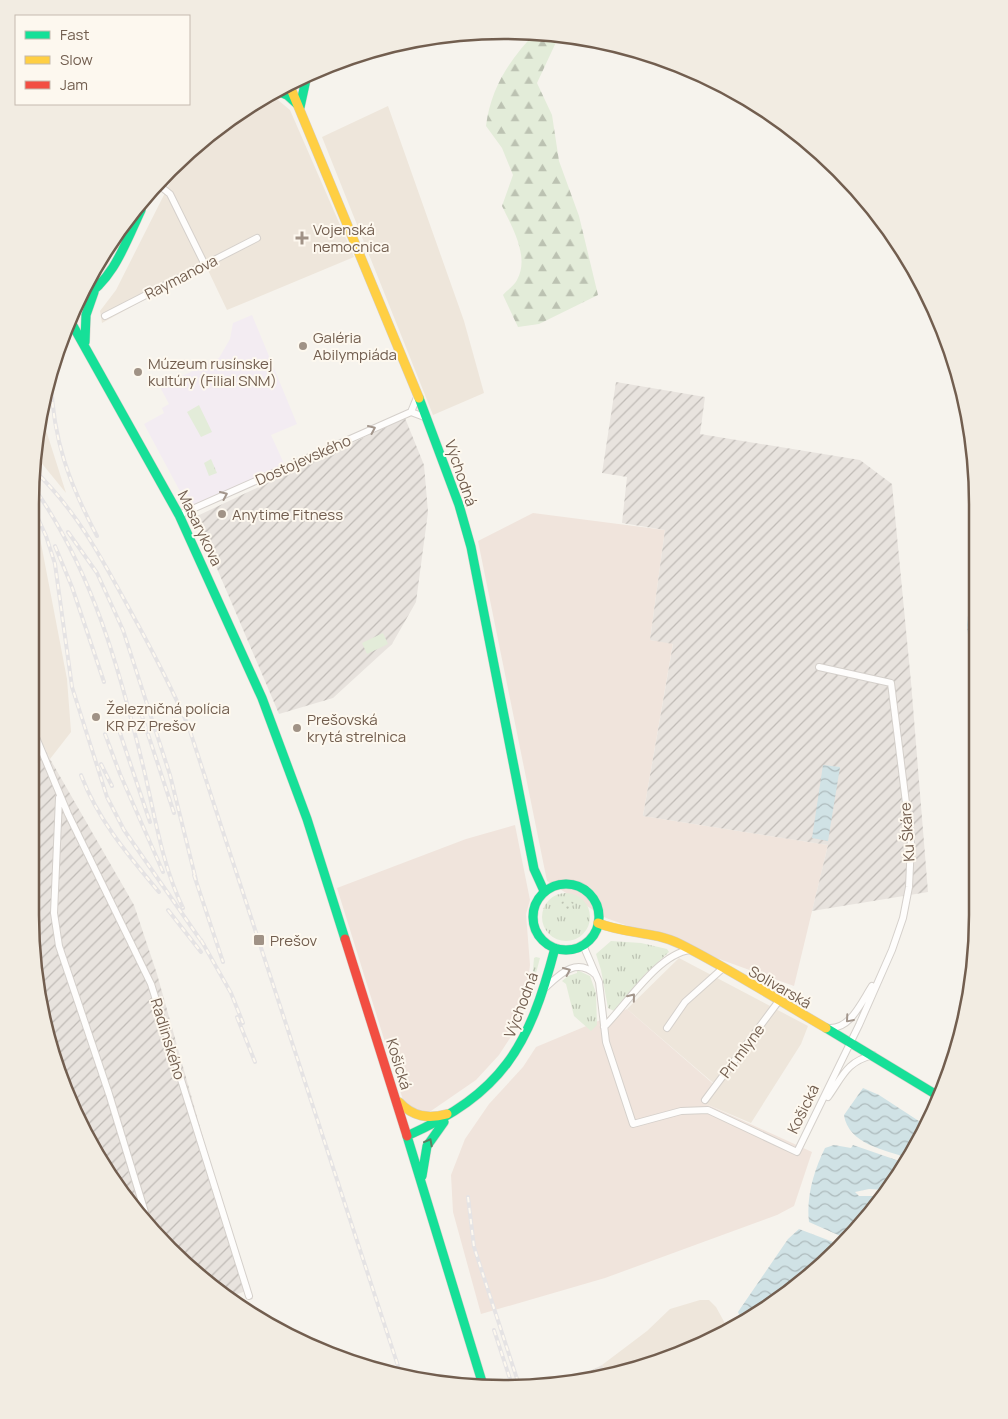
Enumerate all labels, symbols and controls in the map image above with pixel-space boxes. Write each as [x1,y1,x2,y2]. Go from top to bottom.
legend [15,15,190,105]
text: Fast [60,24,89,45]
text: Slow [60,49,93,70]
text: Jam [60,74,88,95]
place label: Vojenská nemocnica [313,219,389,257]
marker: Vojenská nemocnica [295,231,309,245]
street label: Raymanova [141,250,221,304]
place label: Galéria Abilympiáda [313,327,397,365]
marker: Galéria Abilympiáda [297,340,309,352]
place label: Múzeum rusínskej kultúry (Filial SNM) [148,353,277,391]
marker: Múzeum rusínskej kultúry (Filial SNM) [132,366,144,378]
one-way arrow [367,424,376,435]
street label: Dostojevského [252,430,354,490]
street label: Východná [440,437,482,509]
street label: Masarykova [173,487,227,569]
one-way arrow [219,491,228,502]
place label: Anytime Fitness [232,504,343,525]
marker: Anytime Fitness [216,508,228,520]
place label: Železničná polícia KR PZ Prešov [106,698,230,736]
place label: Prešovská krytá strelnica [307,709,406,747]
marker: Železničná polícia KR PZ Prešov [90,711,102,723]
marker: Prešovská krytá strelnica [291,722,303,734]
street label: Ku Škáre [894,801,920,862]
place label: Prešov [270,930,318,951]
marker: Prešov [252,933,266,947]
street label: Solivarská [745,961,815,1013]
one-way arrow [562,966,571,977]
street label: Východná [499,969,543,1041]
one-way arrow [626,994,635,1003]
street label: Radlinského [146,996,190,1082]
one-way arrow [846,1013,855,1022]
street label: Pri mlyne [715,1019,769,1082]
street label: Košická [381,1036,417,1092]
street label: Košická [782,1081,824,1137]
one-way arrow [422,1139,432,1148]

